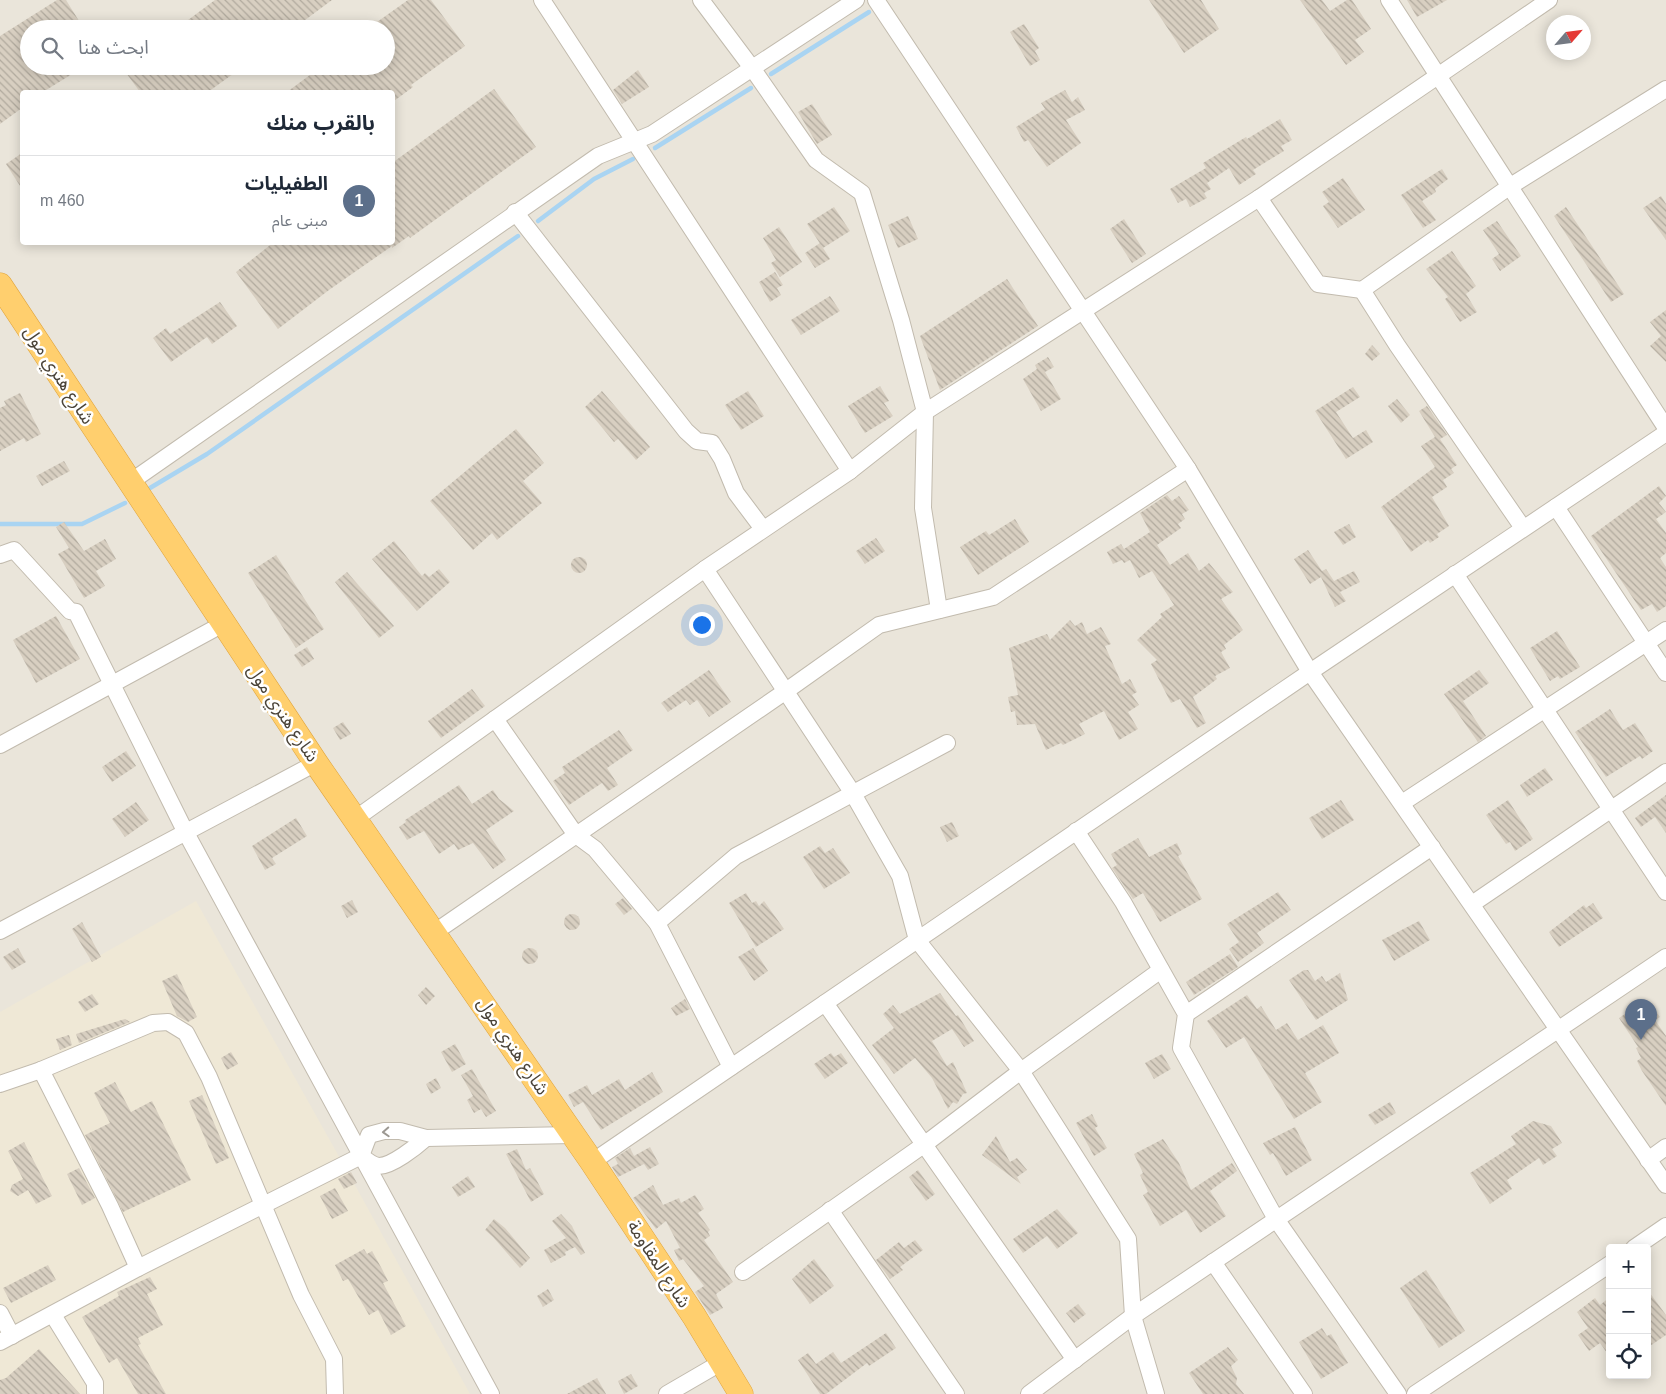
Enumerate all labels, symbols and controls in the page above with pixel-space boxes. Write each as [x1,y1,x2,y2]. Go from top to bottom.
north arrow [1546,15,1591,60]
search box [20,20,395,75]
icon: search [38,34,66,62]
text: ابحث هنا [78,37,149,58]
text: بالقرب منك [267,111,375,134]
text: الطفيليات [245,173,328,194]
text: 460 m [40,192,84,209]
text: 1 [355,192,363,209]
text: مبنى عام [272,212,328,229]
street label: شارع هنري مول [17,322,98,430]
your location [689,612,715,638]
street label: شارع هنري مول [240,661,323,768]
street label: شارع هنري مول [470,994,553,1101]
pin: 1 [1625,999,1657,1040]
one-way arrow [382,1126,390,1137]
street label: شارع المقاومة [620,1217,695,1313]
map controls [1606,1244,1651,1379]
button: + [1606,1244,1651,1289]
button: − [1606,1289,1651,1334]
button: locate [1606,1334,1651,1379]

